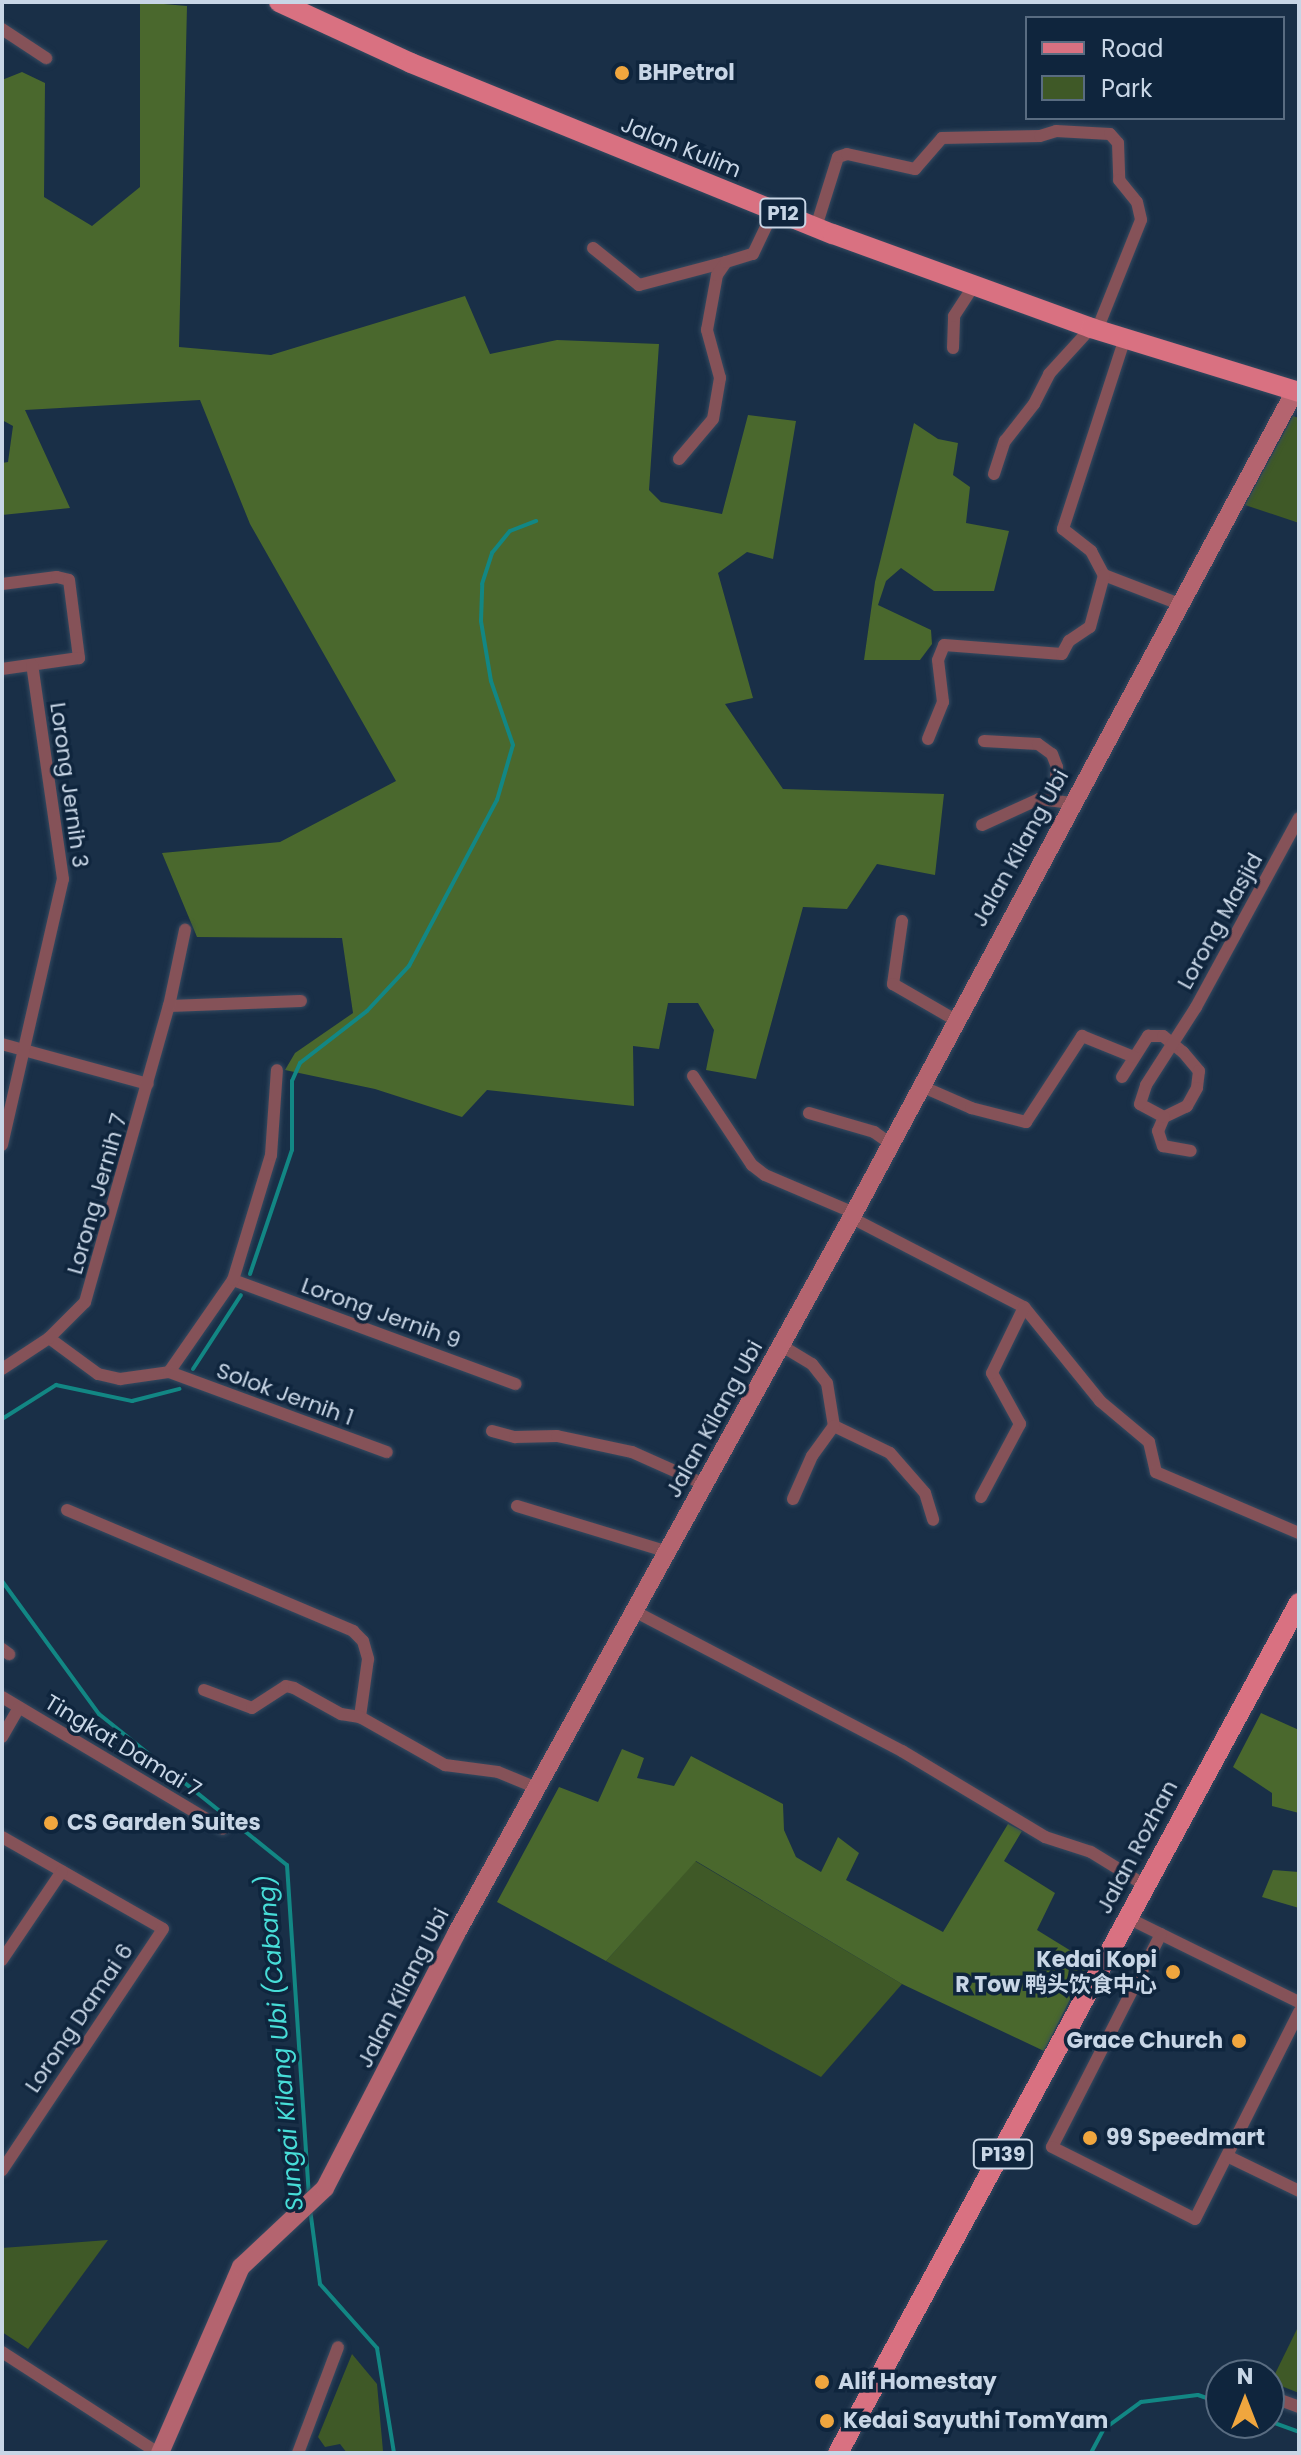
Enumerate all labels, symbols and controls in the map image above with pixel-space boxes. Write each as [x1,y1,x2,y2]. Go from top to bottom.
legend [1025,16,1285,120]
text: Road [1101,32,1163,65]
place label: BHPetrol [638,60,735,86]
marker: BHPetrol [613,64,631,82]
text: Park [1101,72,1152,105]
street label: Jalan Kulim [617,111,745,183]
road number: P12 [759,197,807,229]
street label: Lorong Jernih 3 [44,701,94,869]
street label: Jalan Kilang Ubi [966,765,1074,931]
street label: Lorong Masjid [1172,848,1268,994]
street label: Lorong Jernih 7 [61,1111,133,1277]
street label: Lorong Jernih 9 [298,1272,464,1354]
street label: Jalan Kilang Ubi [660,1336,768,1502]
street label: Solok Jernih 1 [213,1357,357,1431]
street label: Tingkat Damai 7 [40,1689,206,1803]
street label: Jalan Rozhan [1091,1776,1183,1918]
place label: CS Garden Suites [67,1810,261,1836]
marker: CS Garden Suites [42,1814,60,1832]
water label: Sungai Kilang Ubi (Cabang) [251,1874,309,2212]
street label: Jalan Kilang Ubi [351,1904,455,2072]
street label: Lorong Damai 6 [19,1939,139,2097]
place label: Kedai Kopi R Tow 鸭头饮食中心 [955,1946,1157,1998]
marker: Kedai Kopi R Tow 鸭头饮食中心 [1164,1963,1182,1981]
place label: Grace Church [1066,2028,1223,2054]
marker: Grace Church [1230,2032,1248,2050]
place label: 99 Speedmart [1106,2125,1265,2151]
marker: 99 Speedmart [1081,2129,1099,2147]
road number: P139 [971,2138,1035,2170]
north arrow [1205,2359,1285,2439]
text: N [1237,2361,1253,2392]
place label: Alif Homestay [838,2369,997,2395]
marker: Alif Homestay [813,2373,831,2391]
place label: Kedai Sayuthi TomYam [843,2408,1108,2434]
marker: Kedai Sayuthi TomYam [818,2412,836,2430]

